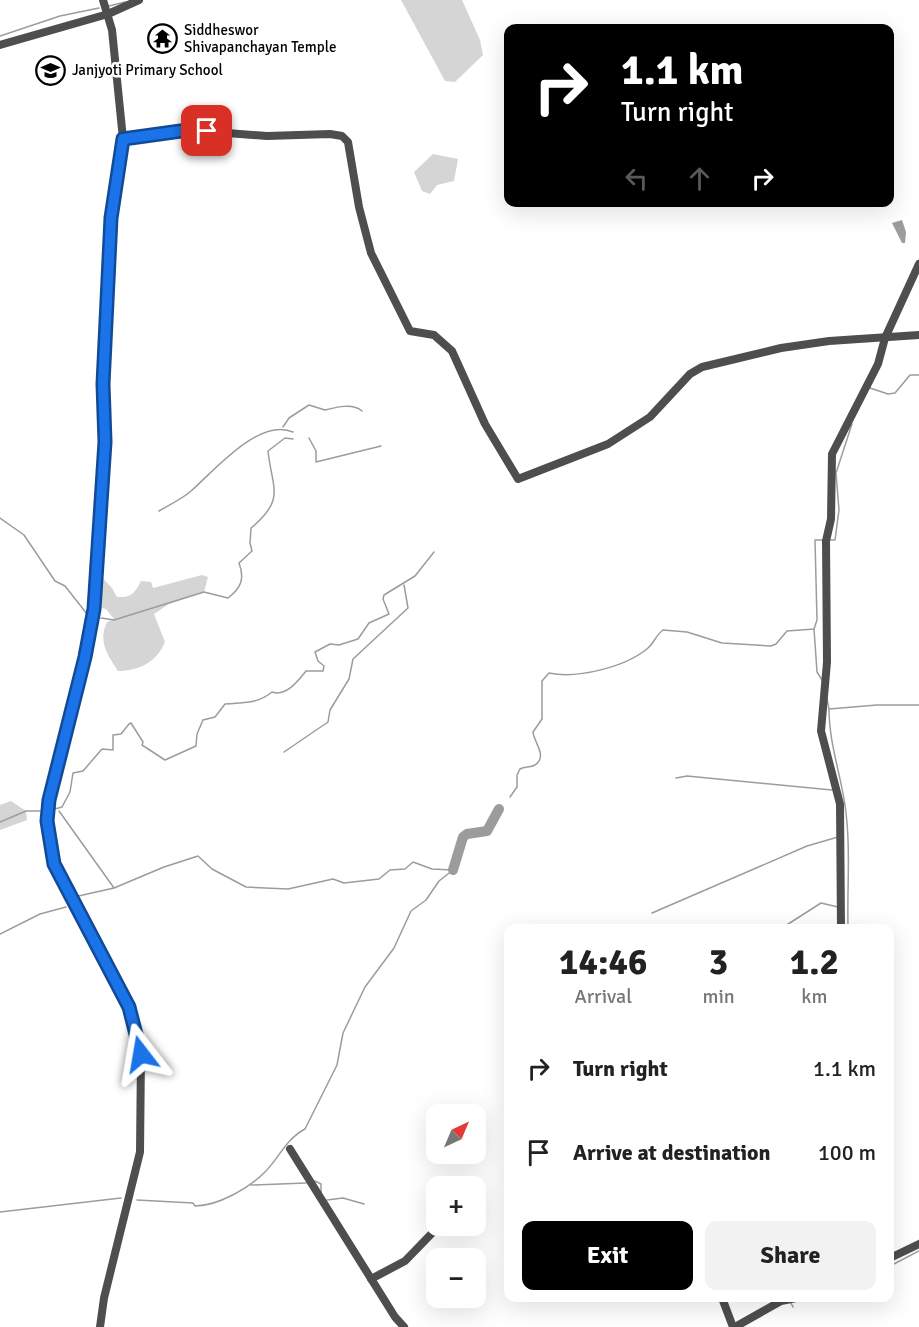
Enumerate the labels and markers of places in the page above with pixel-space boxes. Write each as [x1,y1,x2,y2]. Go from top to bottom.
place label: Siddheswor Shivapanchayan Temple [184,21,336,56]
temple icon: Siddheswor Shivapanchayan Temple [147,23,179,55]
school or university icon: Janjyoti Primary School [35,54,67,86]
place label: Janjyoti Primary School [72,61,223,79]
pin [181,105,232,156]

